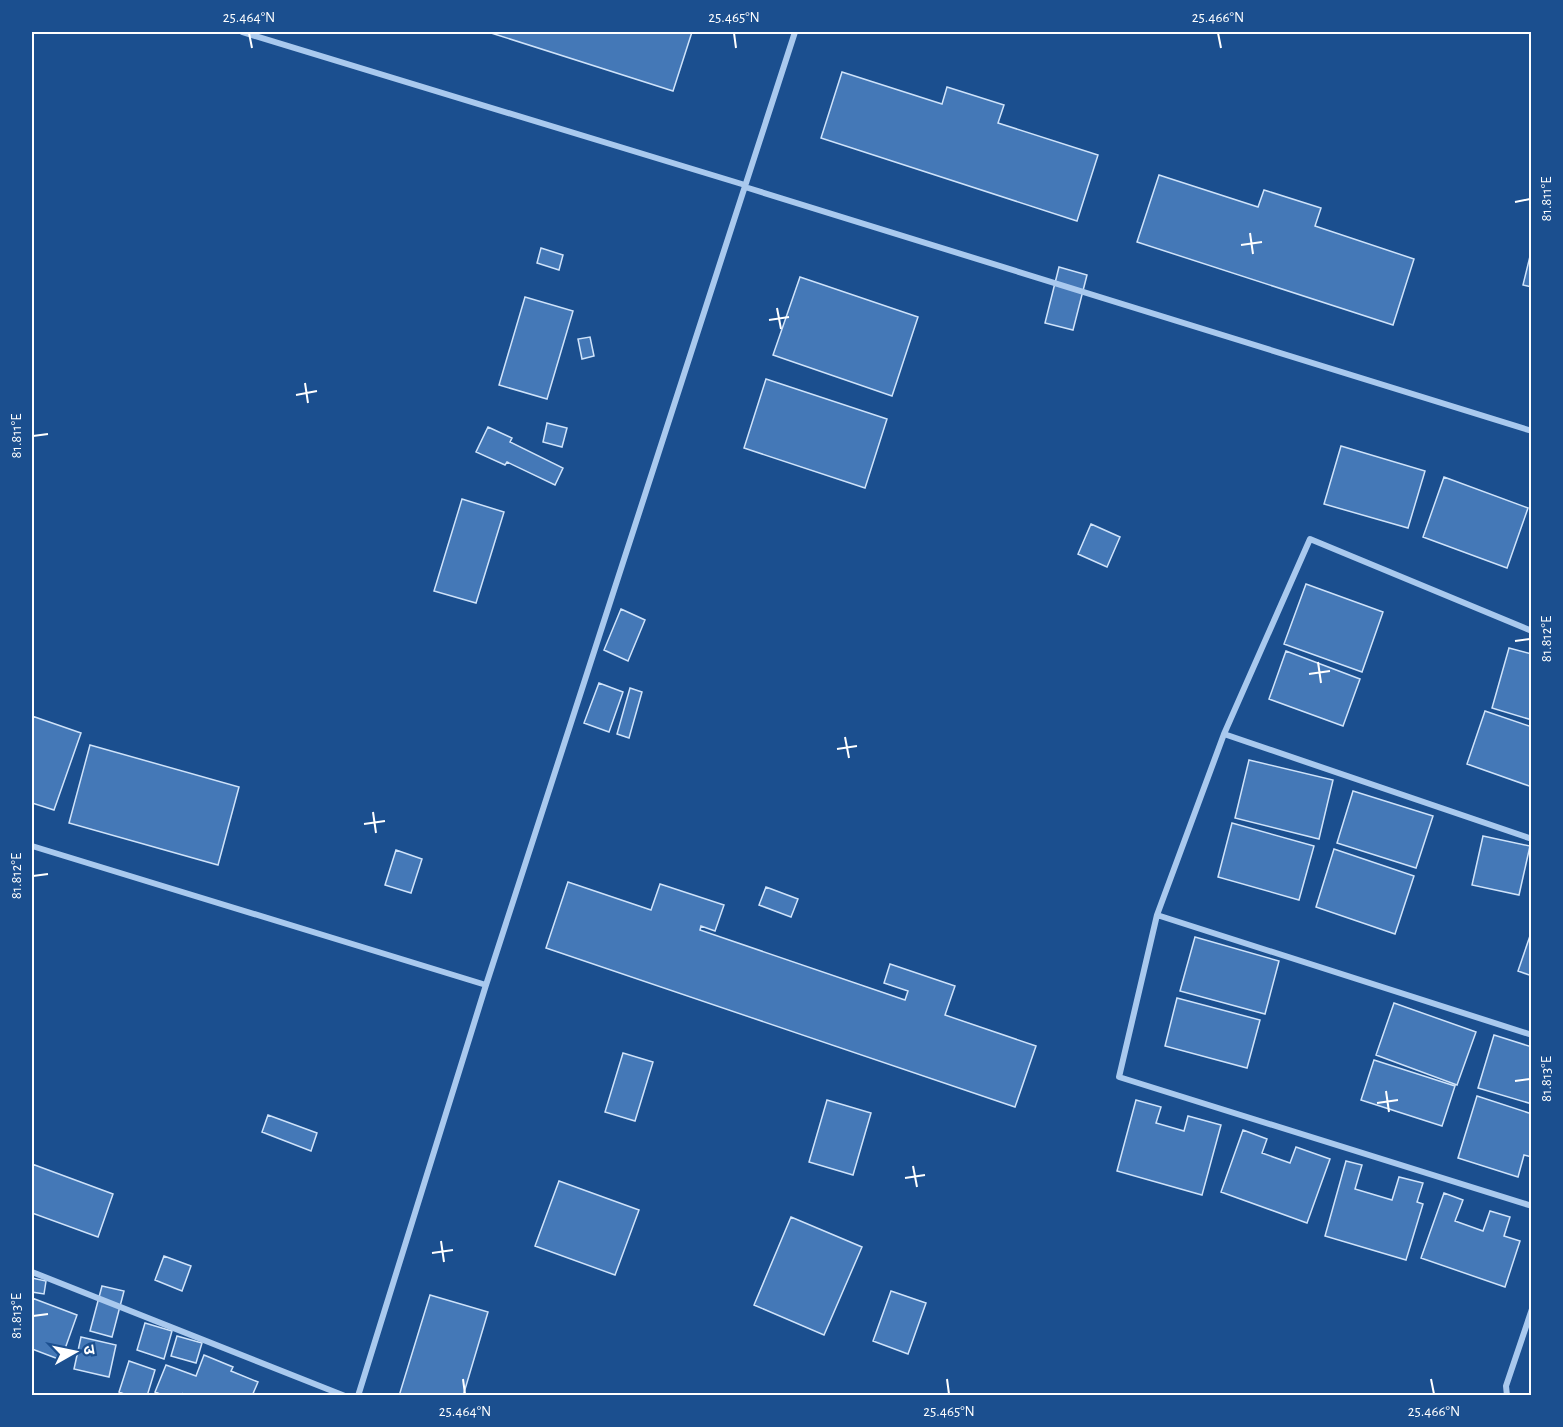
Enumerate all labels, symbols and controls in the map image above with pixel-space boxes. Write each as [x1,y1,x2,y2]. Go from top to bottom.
text: 25.464°N [223,10,275,25]
text: 25.465°N [708,10,760,25]
text: 25.466°N [1192,10,1244,25]
text: 81.811°E [1539,177,1554,221]
text: 81.811°E [9,414,24,458]
text: 81.812°E [1539,616,1554,662]
text: 81.812°E [9,853,24,899]
text: 81.813°E [1539,1056,1554,1102]
text: 81.813°E [9,1293,24,1339]
north arrow [45,1322,105,1382]
text: उ [80,1344,98,1356]
text: 25.464°N [439,1404,491,1419]
text: 25.465°N [923,1404,975,1419]
text: 25.466°N [1408,1404,1460,1419]

